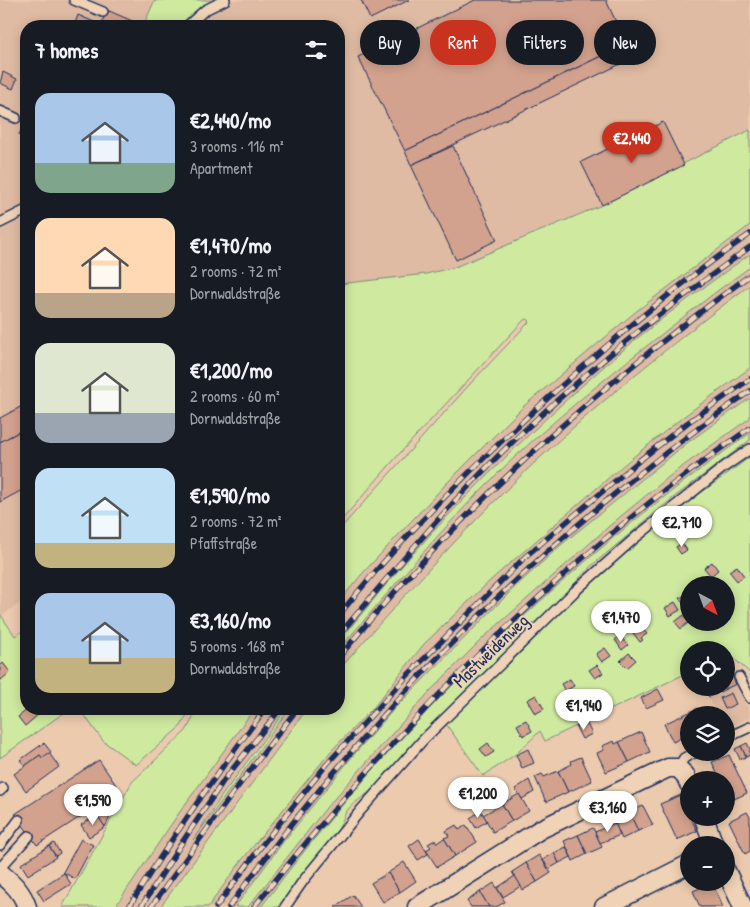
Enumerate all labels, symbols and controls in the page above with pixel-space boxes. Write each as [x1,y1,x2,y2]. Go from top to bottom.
chip: Buy [360,20,420,65]
chip: Rent [430,20,496,65]
chip: Filters [506,20,584,65]
chip: New [594,20,656,65]
text: 7 homes [35,36,98,65]
icon: filters [302,36,330,64]
text: €2,440/mo [190,106,271,135]
icon: home [75,113,135,173]
pin: €2,440 [591,121,673,164]
text: €2,440 [613,127,651,149]
text: 3 rooms · 116 m² [190,135,284,157]
text: Apartment [190,157,253,179]
text: €1,470/mo [190,231,271,260]
icon: home [75,238,135,298]
text: 2 rooms · 72 m² [190,260,281,282]
text: Dornwaldstraße [190,282,281,304]
text: €1,200/mo [190,356,272,385]
icon: home [75,363,135,423]
text: 2 rooms · 60 m² [190,385,280,407]
text: Dornwaldstraße [190,407,281,429]
text: €1,590/mo [190,481,270,510]
icon: home [75,488,135,548]
pin: €2,710 [641,506,723,548]
text: 2 rooms · 72 m² [190,510,281,532]
text: €2,710 [662,511,702,533]
text: Pfaffstraße [190,532,257,554]
north arrow [680,576,735,631]
map controls [680,576,735,891]
pin: €1,470 [580,600,662,643]
text: €3,160/mo [190,606,271,635]
text: €1,470 [602,606,640,628]
street label: Mastweidenweg [447,608,534,693]
icon: home [75,613,135,673]
text: 5 rooms · 168 m² [190,635,284,657]
button: locate [680,641,735,696]
text: Dornwaldstraße [190,657,281,679]
pin: €1,940 [543,688,625,731]
text: €1,940 [566,694,602,716]
button: layers [680,706,735,761]
button: + [680,771,735,826]
pin: €1,200 [437,776,519,819]
text: €1,200 [459,782,497,804]
pin: €1,590 [52,784,134,826]
text: €1,590 [75,789,111,811]
pin: €3,160 [567,790,649,833]
text: €3,160 [589,796,627,818]
button: − [680,836,735,891]

